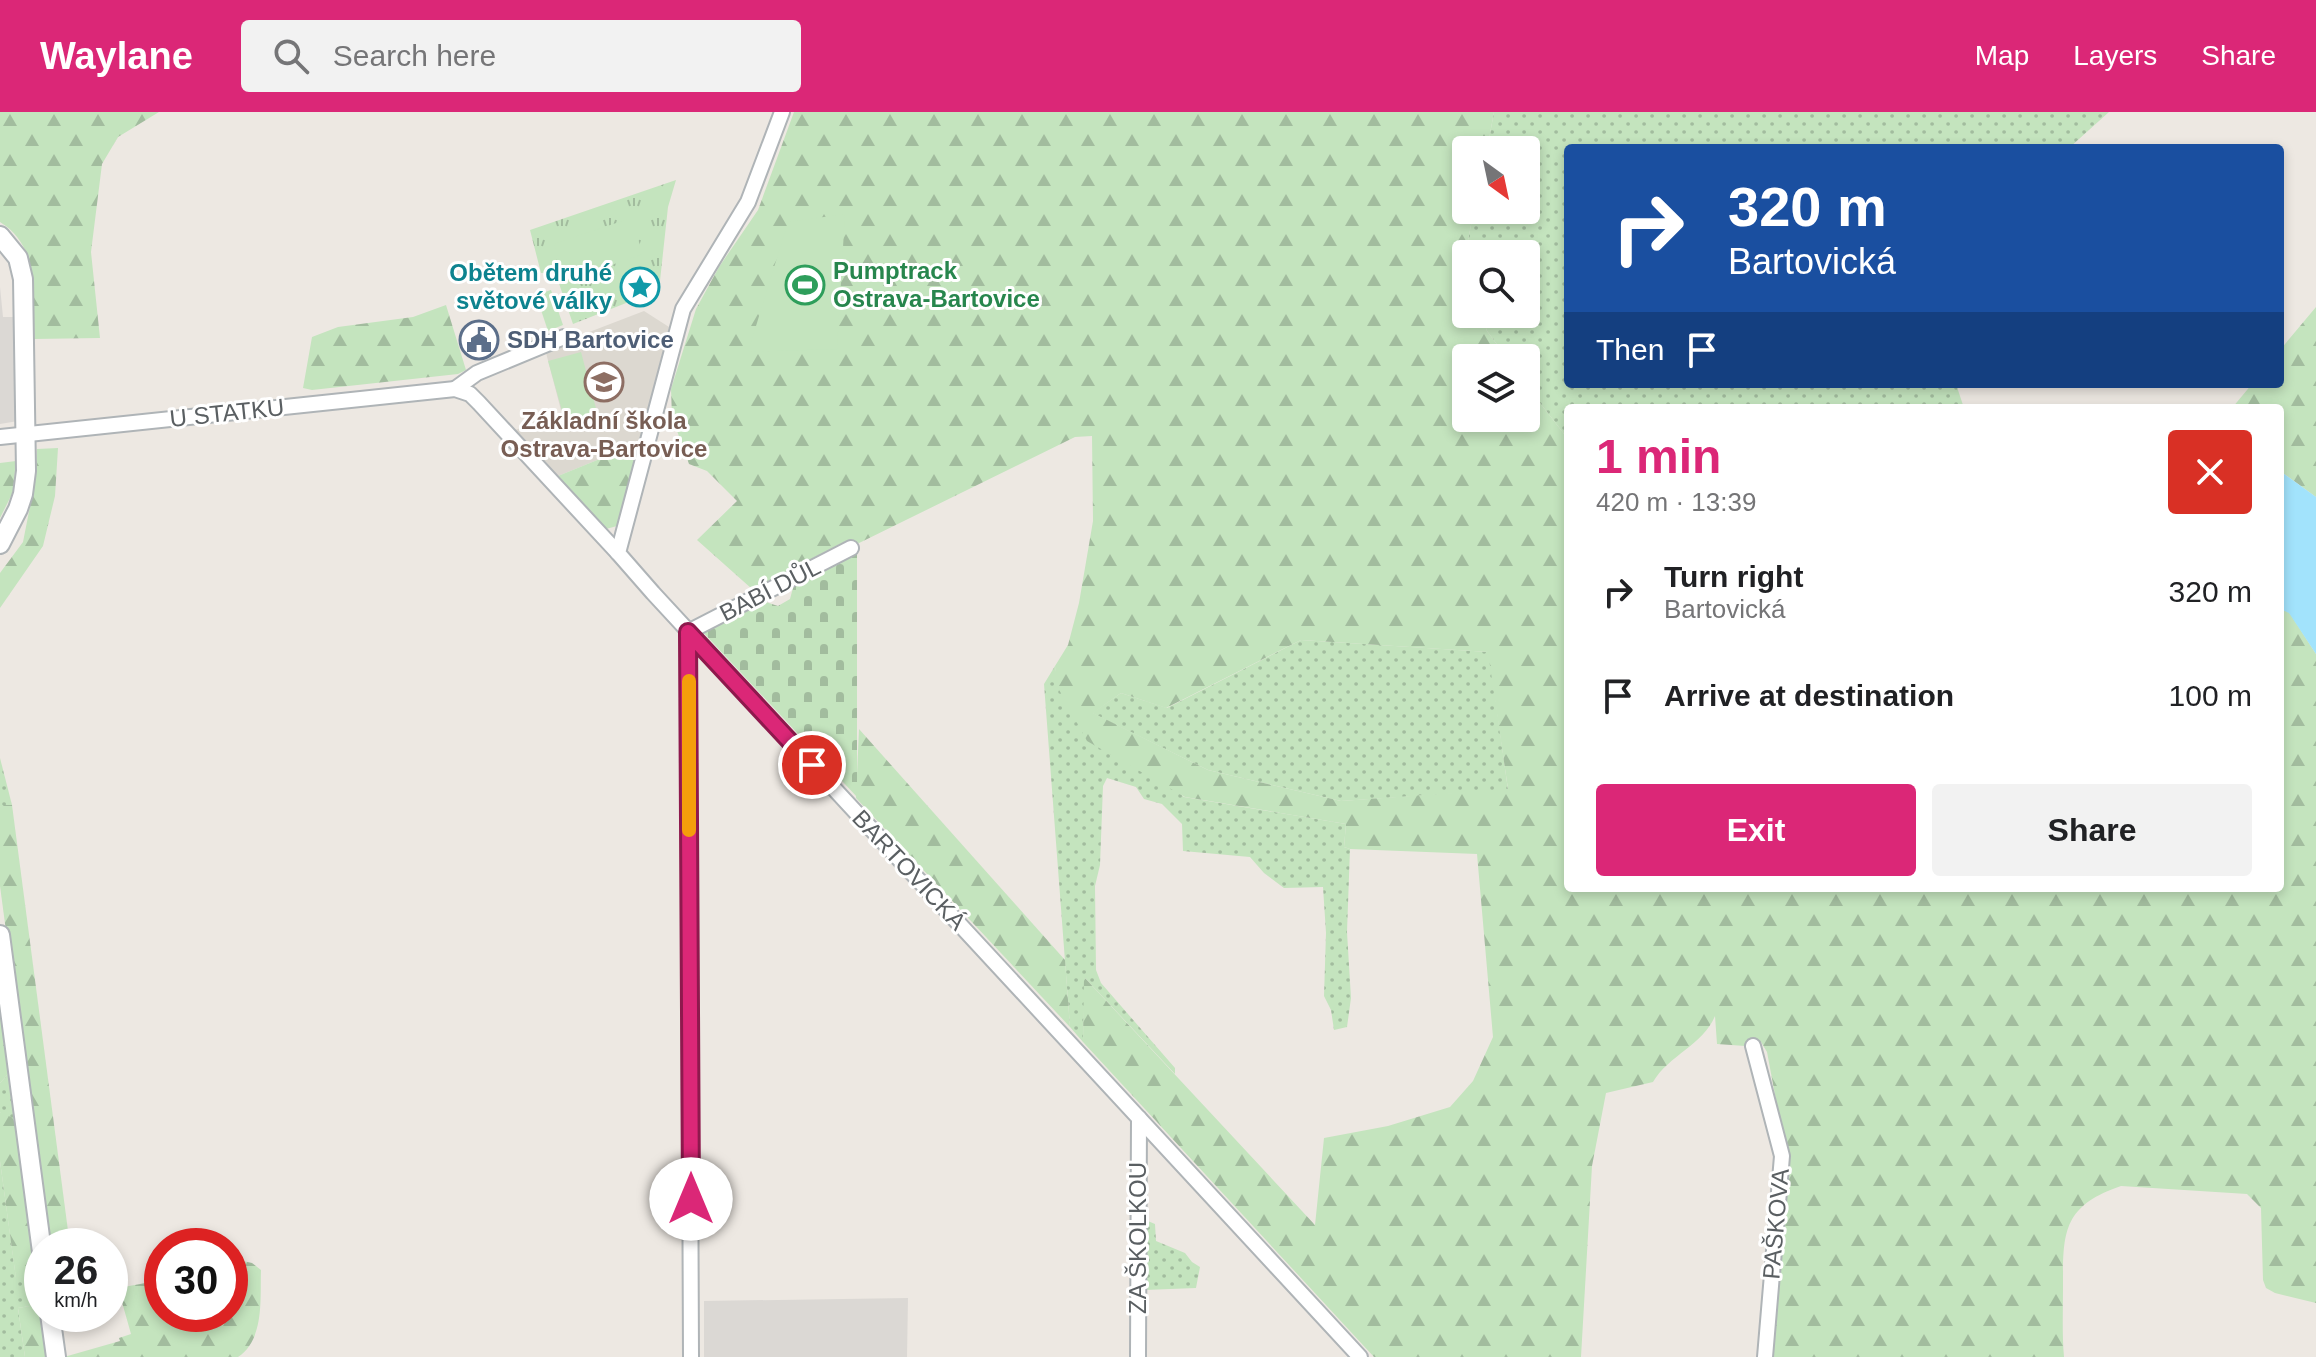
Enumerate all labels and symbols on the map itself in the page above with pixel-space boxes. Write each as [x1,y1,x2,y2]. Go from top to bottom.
north arrow [1452,136,1540,224]
place label: Pumptrack Ostrava-Bartovice [833,257,1040,312]
place label: Obětem druhé světové války [449,259,613,314]
sports icon: Pumptrack Ostrava-Bartovice [784,264,826,306]
place icon: Obětem druhé světové války [619,266,661,308]
public building icon: SDH Bartovice [458,319,500,361]
place label: SDH Bartovice [507,326,674,353]
school or university icon: Základní škola Ostrava-Bartovice [583,361,625,403]
street label: U STATKU [168,393,286,432]
place label: Základní škola Ostrava-Bartovice [501,407,707,462]
street label: BABÍ DŮL [714,552,825,626]
pin [778,731,846,799]
street label: BARTOVICKÁ [847,804,972,935]
position arrow [649,1157,733,1241]
street label: ZA ŠKOLKOU [1124,1162,1151,1314]
street label: PAŠKOVA [1757,1167,1794,1280]
speed limit sign: 30 [144,1228,248,1332]

